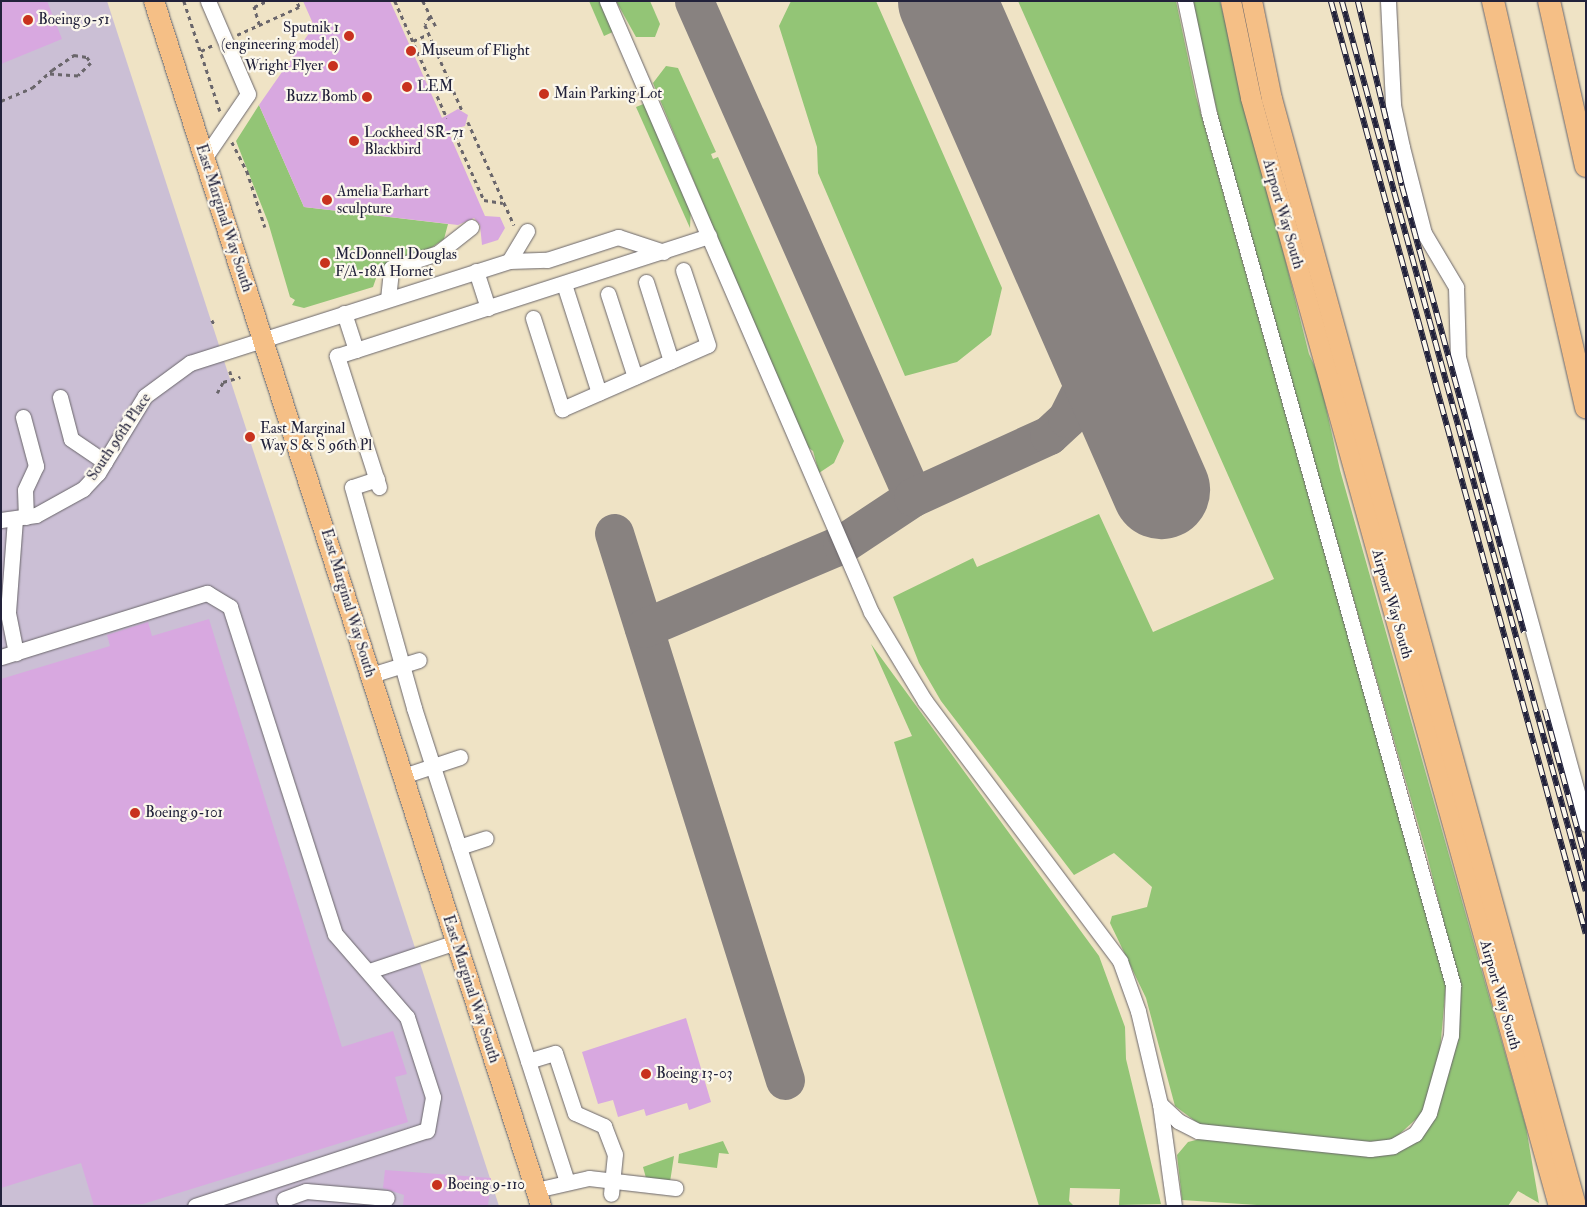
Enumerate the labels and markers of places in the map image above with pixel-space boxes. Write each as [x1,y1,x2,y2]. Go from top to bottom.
place label: Boeing 9-51 [38,11,110,29]
marker: Boeing 9-51 [22,14,34,26]
place label: Sputnik 1 (engineering model) [221,18,339,53]
marker: Sputnik 1 (engineering model) [343,30,355,42]
place label: Museum of Flight [421,42,530,60]
marker: Museum of Flight [405,45,417,57]
place label: Wright Flyer [245,57,323,75]
marker: Wright Flyer [327,60,339,72]
place label: LEM [417,78,453,96]
marker: LEM [401,81,413,93]
place label: Main Parking Lot [554,85,662,103]
place label: Buzz Bomb [286,88,357,106]
marker: Main Parking Lot [538,88,550,100]
marker: Buzz Bomb [361,91,373,103]
place label: Lockheed SR-71 Blackbird [364,123,464,158]
marker: Lockheed SR-71 Blackbird [348,135,360,147]
place label: Amelia Earhart sculpture [337,182,429,217]
marker: Amelia Earhart sculpture [321,194,333,206]
place label: McDonnell Douglas F/A-18A Hornet [335,245,457,280]
marker: McDonnell Douglas F/A-18A Hornet [319,257,331,269]
place label: East Marginal Way S & S 96th Pl [260,419,372,454]
marker: East Marginal Way S & S 96th Pl [244,431,256,443]
place label: Boeing 9-101 [145,804,223,822]
marker: Boeing 9-101 [129,807,141,819]
place label: Boeing 13-03 [656,1065,732,1083]
marker: Boeing 13-03 [640,1068,652,1080]
place label: Boeing 9-110 [447,1176,525,1194]
marker: Boeing 9-110 [431,1179,443,1191]

